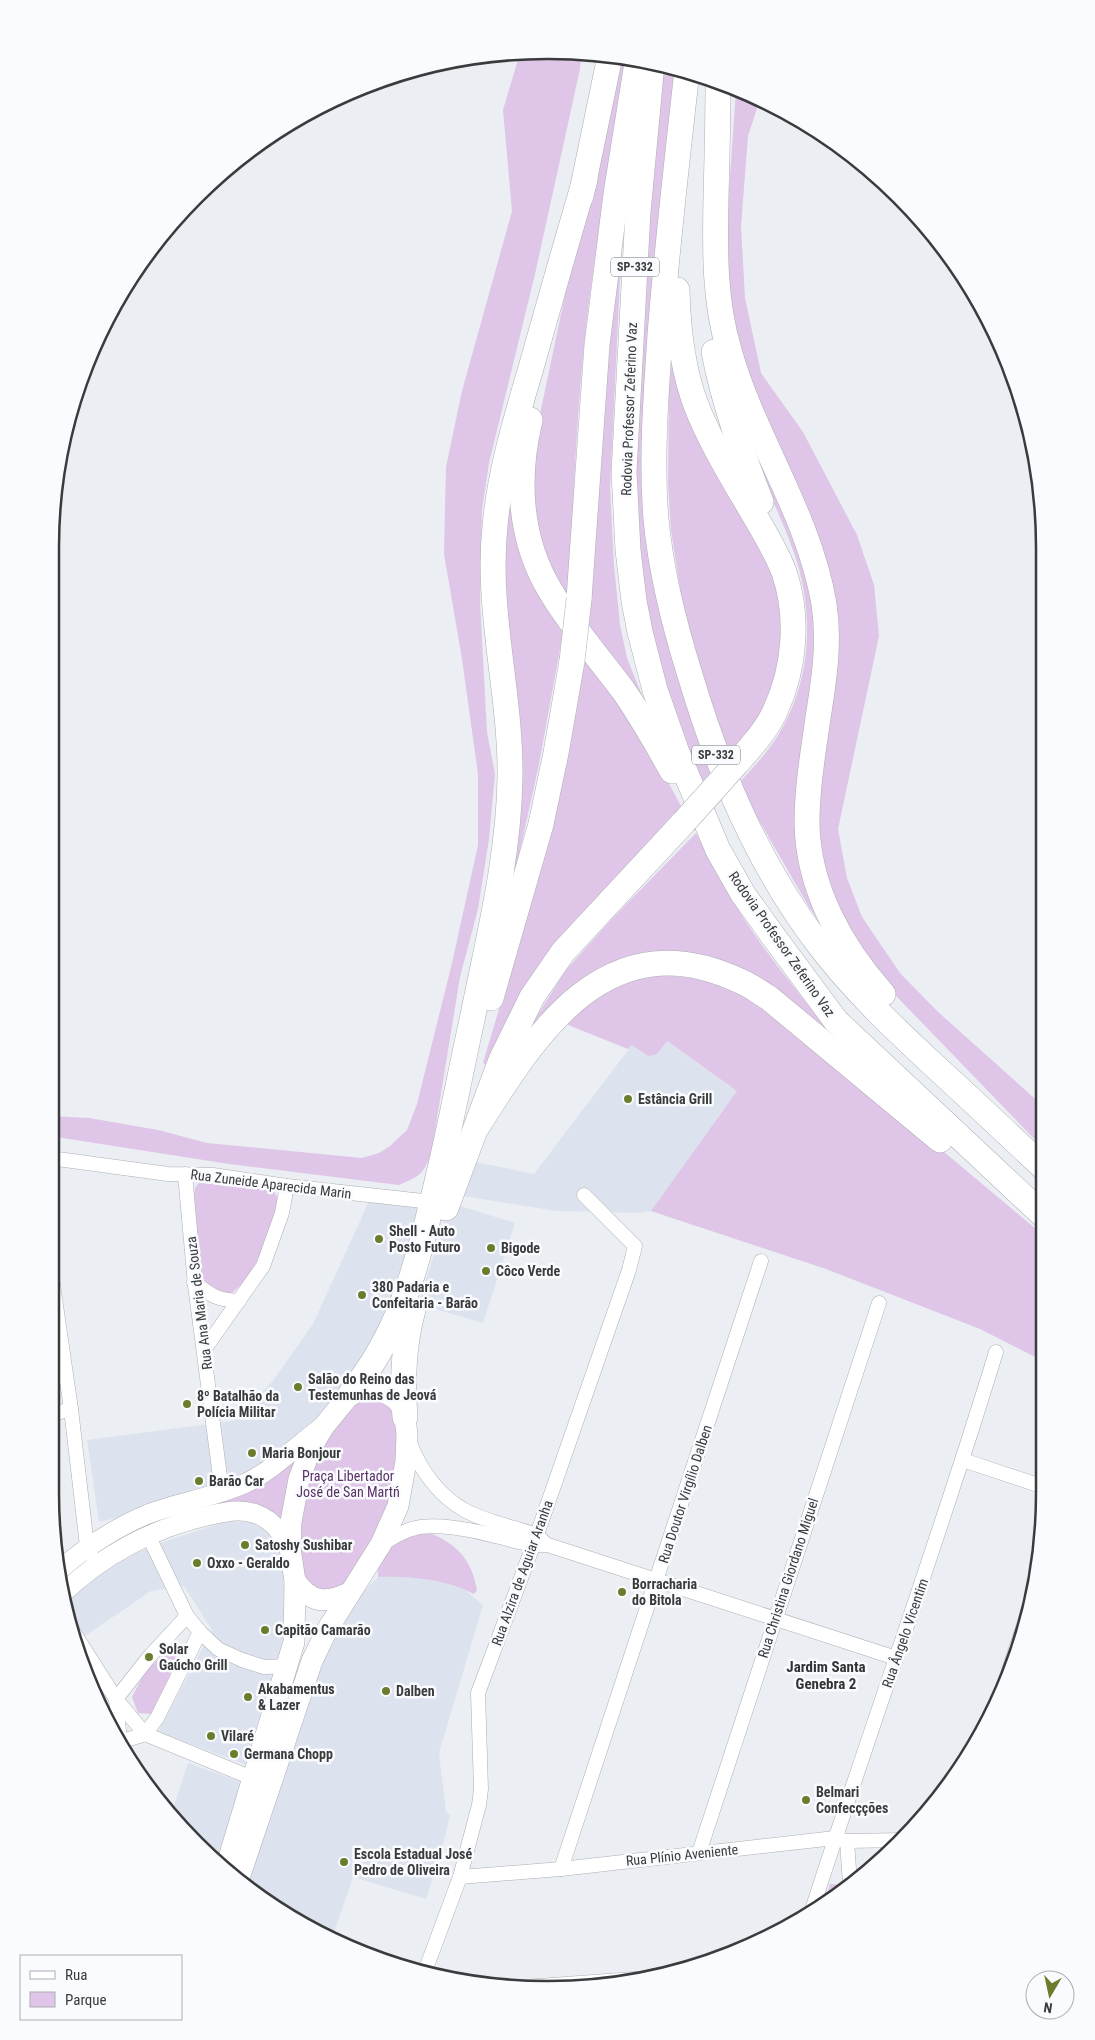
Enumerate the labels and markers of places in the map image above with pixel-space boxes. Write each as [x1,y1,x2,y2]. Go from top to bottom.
place label: Estância Grill [638,1091,712,1107]
marker: Estância Grill [622,1093,634,1105]
place label: Shell - Auto Posto Futuro [389,1223,460,1255]
marker: Shell - Auto Posto Futuro [373,1233,385,1245]
place label: Bigode [501,1240,540,1256]
marker: Bigode [485,1242,497,1254]
place label: Côco Verde [496,1263,561,1279]
marker: Côco Verde [480,1265,492,1277]
place label: 380 Padaria e Confeitaria - Barão [372,1279,478,1311]
marker: 380 Padaria e Confeitaria - Barão [356,1289,368,1301]
place label: Salão do Reino das Testemunhas de Jeová [308,1371,437,1403]
marker: Salão do Reino das Testemunhas de Jeová [292,1381,304,1393]
place label: 8º Batalhão da Polícia Militar [197,1388,279,1420]
marker: 8º Batalhão da Polícia Militar [181,1398,193,1410]
place label: Maria Bonjour [262,1445,341,1461]
marker: Maria Bonjour [246,1447,258,1459]
place label: Barão Car [209,1473,264,1489]
marker: Barão Car [193,1475,205,1487]
place label: Satoshy Sushibar [255,1537,353,1553]
marker: Satoshy Sushibar [239,1539,251,1551]
place label: Oxxo - Geraldo [207,1555,290,1571]
marker: Oxxo - Geraldo [191,1557,203,1569]
place label: Borracharia do Bitola [632,1576,698,1608]
marker: Borracharia do Bitola [616,1586,628,1598]
place label: Capitão Camarão [275,1622,371,1638]
marker: Capitão Camarão [259,1624,271,1636]
place label: Solar Gaúcho Grill [159,1641,228,1673]
marker: Solar Gaúcho Grill [143,1651,155,1663]
place label: Akabamentus & Lazer [258,1681,335,1713]
place label: Dalben [396,1683,435,1699]
marker: Dalben [380,1685,392,1697]
marker: Akabamentus & Lazer [242,1691,254,1703]
place label: Vilaré [221,1728,254,1744]
marker: Vilaré [205,1730,217,1742]
place label: Germana Chopp [244,1746,333,1762]
marker: Germana Chopp [228,1748,240,1760]
place label: Belmari Confecçções [816,1784,888,1816]
marker: Belmari Confecçções [800,1794,812,1806]
place label: Escola Estadual José Pedro de Oliveira [354,1846,472,1878]
marker: Escola Estadual José Pedro de Oliveira [338,1856,350,1868]

